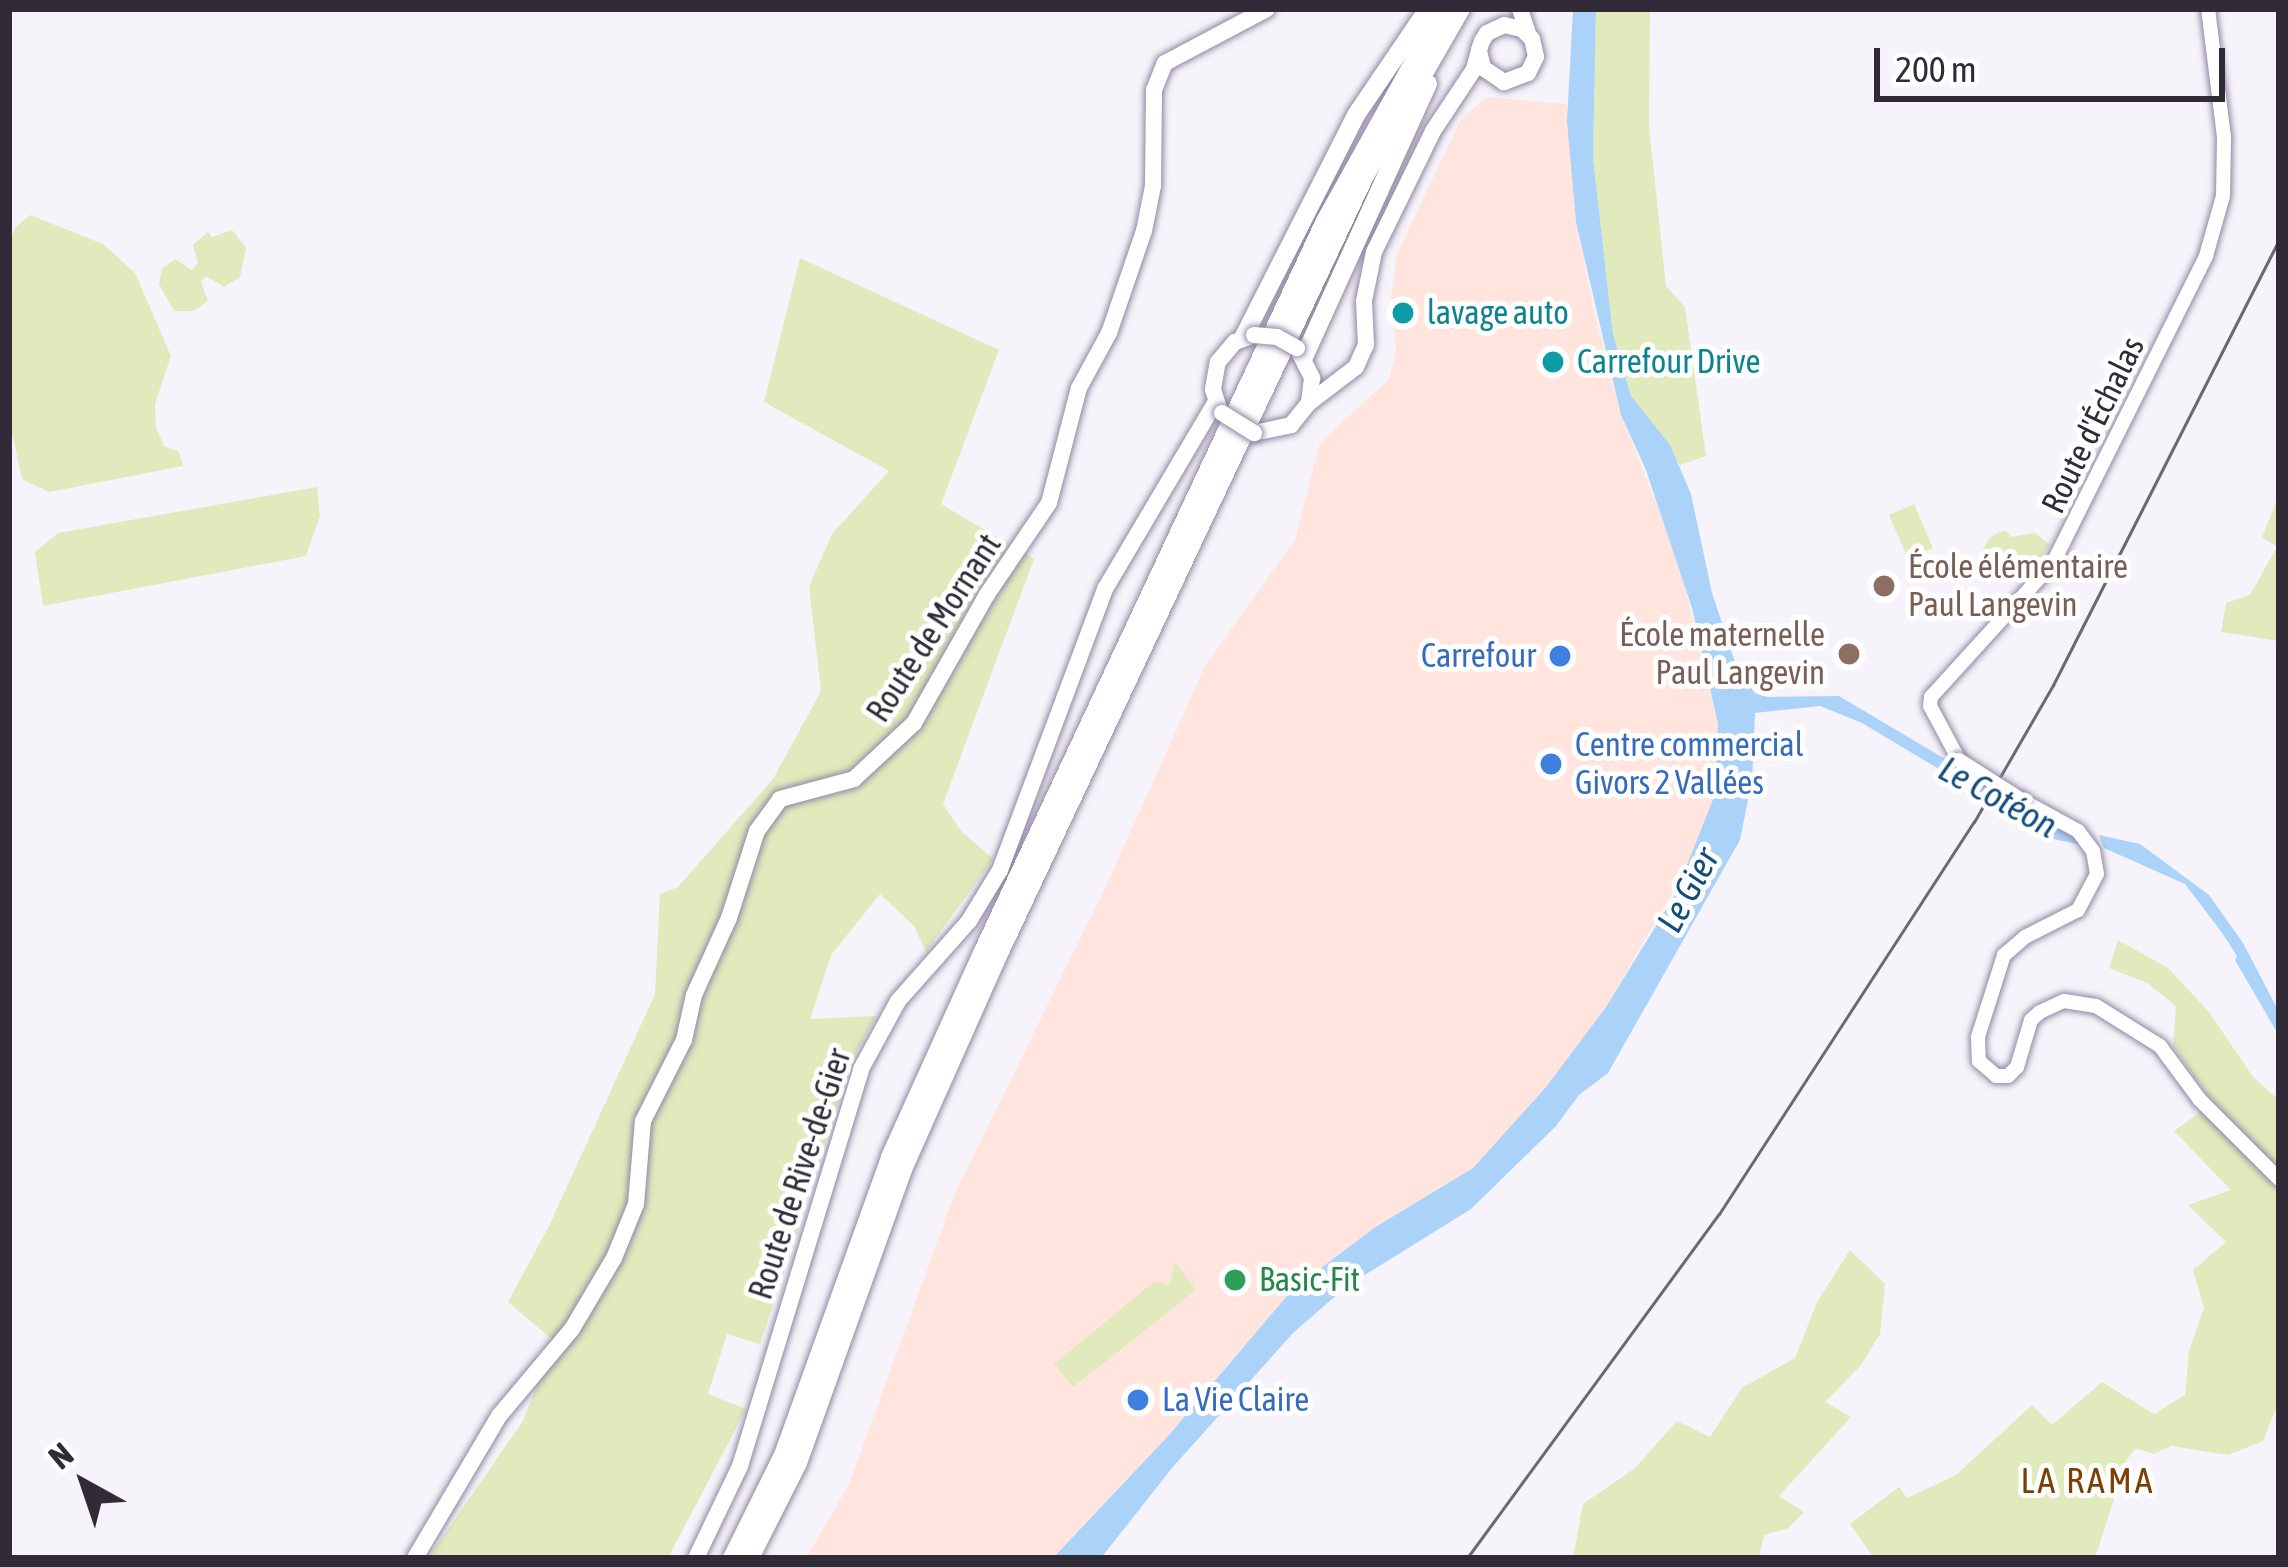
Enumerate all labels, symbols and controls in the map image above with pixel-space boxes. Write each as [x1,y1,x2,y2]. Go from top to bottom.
scale bar [1880,24,2231,98]
text: 200 m [1895,48,1977,90]
place label: lavage auto [1427,293,1569,333]
marker: lavage auto [1390,300,1416,326]
street label: Route d'Échalas [2033,330,2153,520]
place label: Carrefour Drive [1577,342,1761,382]
marker: Carrefour Drive [1540,349,1566,375]
street label: Route de Mornant [859,527,1009,729]
place label: École élémentaire Paul Langevin [1908,547,2128,625]
marker: École élémentaire Paul Langevin [1871,573,1897,599]
place label: École maternelle Paul Langevin [1619,615,1825,693]
place label: Carrefour [1421,636,1536,676]
marker: École maternelle Paul Langevin [1836,641,1862,667]
marker: Carrefour [1547,643,1573,669]
place label: Centre commercial Givors 2 Vallées [1575,725,1803,803]
water label: Le Cotéon [1931,747,2065,847]
marker: Centre commercial Givors 2 Vallées [1538,751,1564,777]
water label: Le Gier [1648,840,1728,940]
street label: Route de Rive-de-Gier [741,1044,859,1304]
place label: Basic-Fit [1259,1260,1360,1300]
marker: Basic-Fit [1222,1267,1248,1293]
place label: La Vie Claire [1162,1380,1309,1420]
marker: La Vie Claire [1125,1387,1151,1413]
north arrow [24,1423,144,1543]
text: N [41,1435,81,1476]
district label: LA RAMA [2021,1459,2155,1503]

